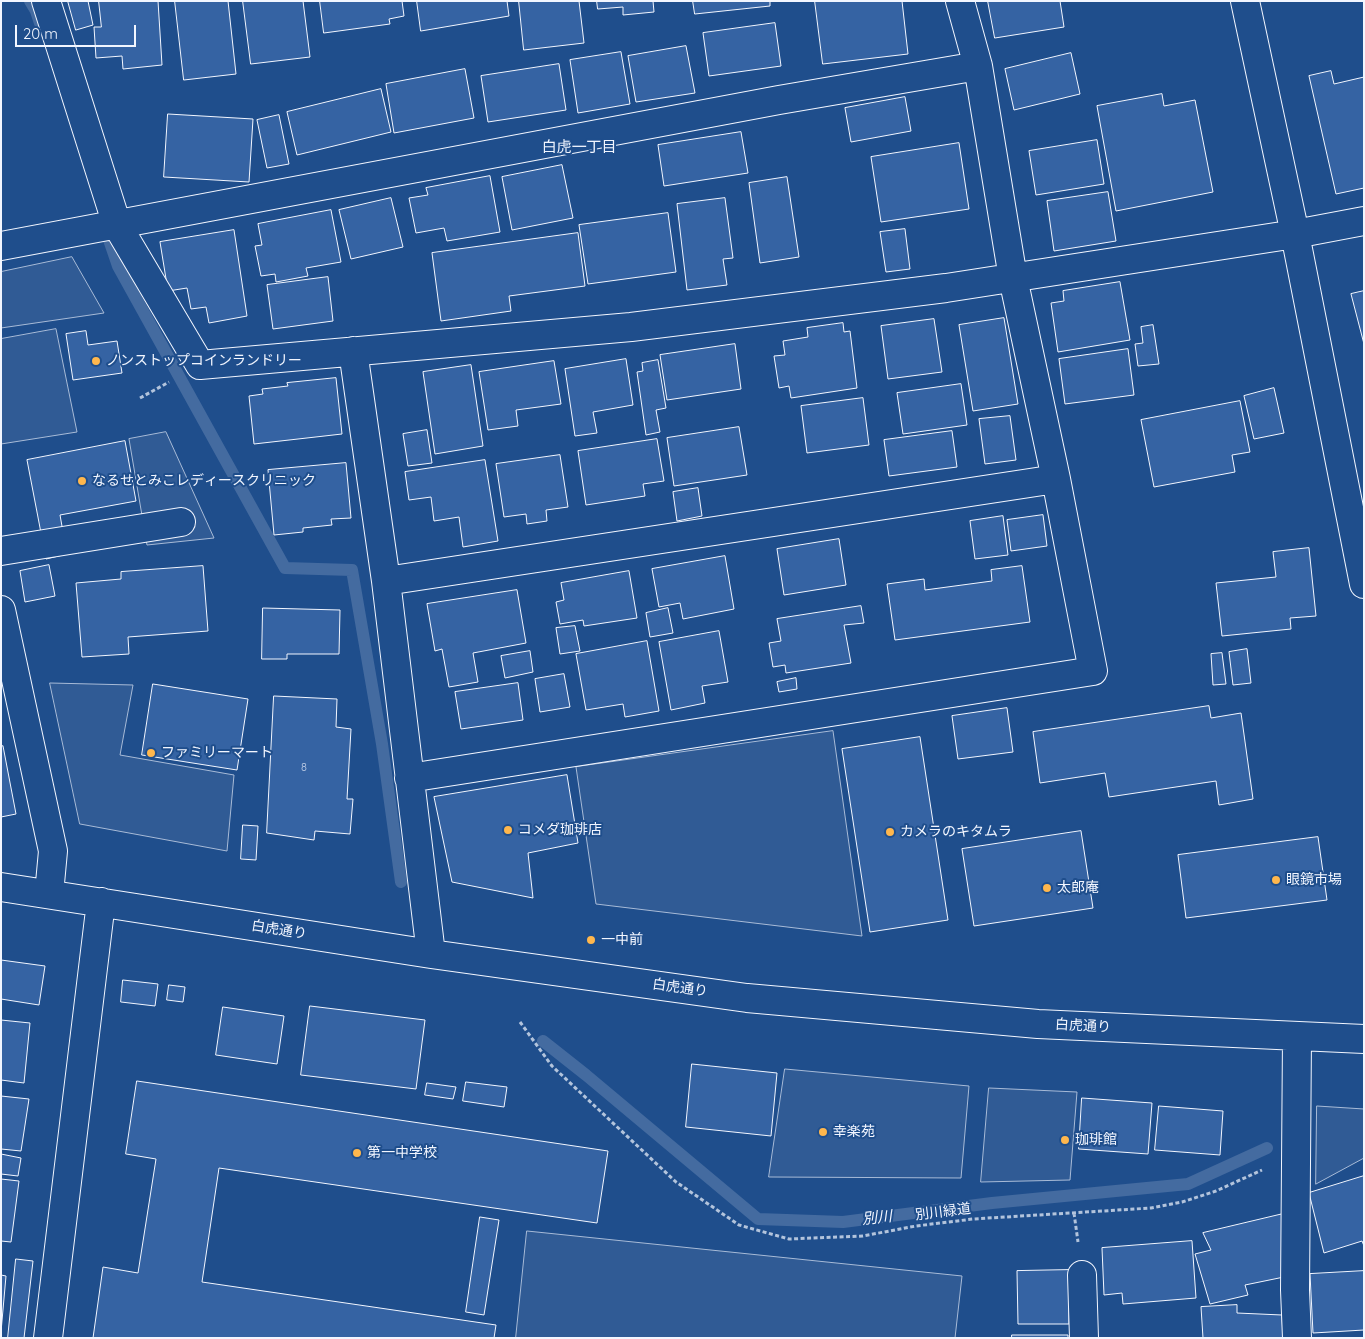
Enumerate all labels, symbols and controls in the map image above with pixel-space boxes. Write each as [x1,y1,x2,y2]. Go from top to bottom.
scale bar [18,15,139,47]
text: 20 m [23,24,58,43]
district label: 白虎一丁目 [542,138,616,156]
place label: ノンストップコインランドリー [106,353,302,369]
marker: ノンストップコインランドリー [90,355,102,367]
place label: なるせとみこレディースクリニック [92,473,316,489]
marker: なるせとみこレディースクリニック [76,475,88,487]
place label: ファミリーマート [161,745,273,761]
marker: ファミリーマート [145,747,157,759]
house number: 8 [301,761,307,775]
place label: コメダ珈琲店 [518,822,602,838]
marker: コメダ珈琲店 [502,824,514,836]
place label: カメラのキタムラ [900,824,1012,840]
marker: カメラのキタムラ [884,826,896,838]
place label: 眼鏡市場 [1286,872,1342,888]
marker: 眼鏡市場 [1270,874,1282,886]
place label: 太郎庵 [1057,880,1099,896]
marker: 太郎庵 [1041,882,1053,894]
street label: 白虎通り [250,917,308,943]
place label: 一中前 [601,932,643,948]
marker: 一中前 [585,934,597,946]
street label: 白虎通り [651,976,709,1000]
street label: 白虎通り [1055,1016,1111,1036]
place label: 幸楽苑 [833,1124,875,1140]
marker: 幸楽苑 [817,1126,829,1138]
place label: 珈琲館 [1075,1132,1117,1148]
marker: 珈琲館 [1059,1134,1071,1146]
place label: 第一中学校 [367,1145,437,1161]
marker: 第一中学校 [351,1147,363,1159]
street label: 別川緑道 [914,1200,972,1224]
water label: 別川 [861,1207,893,1229]

